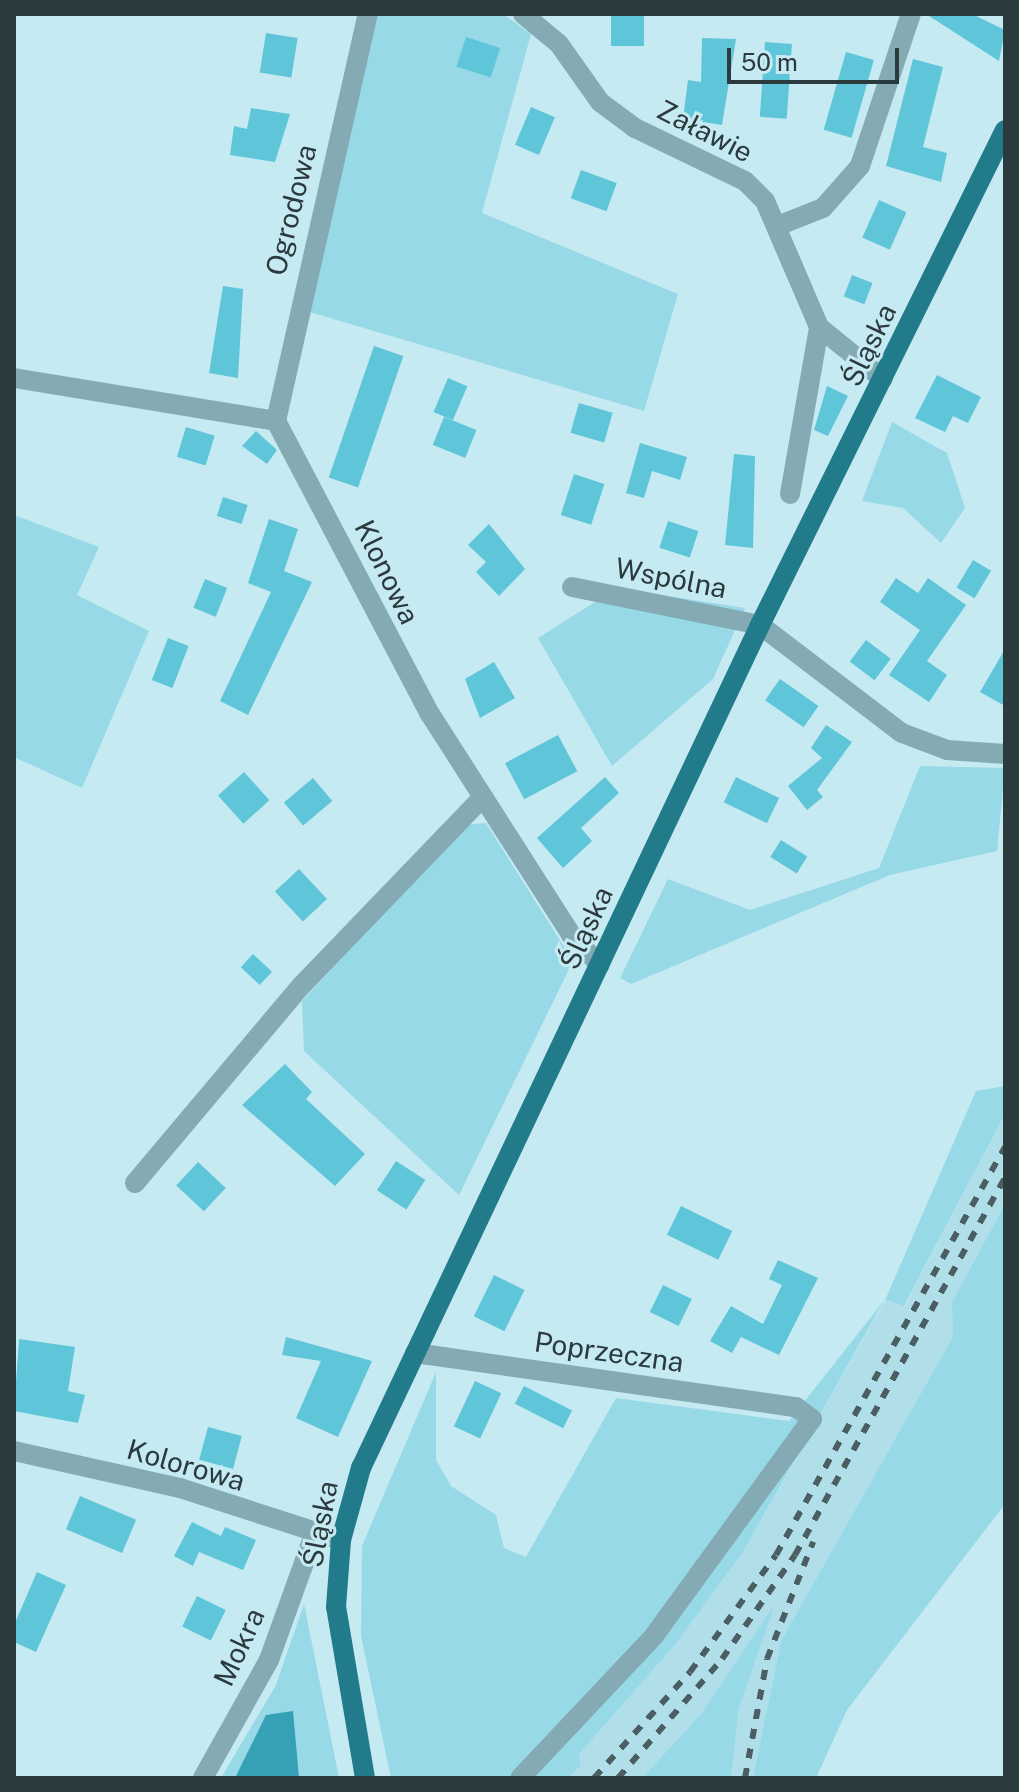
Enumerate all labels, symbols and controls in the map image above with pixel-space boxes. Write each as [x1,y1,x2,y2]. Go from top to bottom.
scale bar [731,32,903,82]
text: 50 m [741,48,798,76]
street label: Załawie [652,93,758,169]
street label: Ogrodowa [259,141,323,279]
street label: Śląska [835,298,903,392]
street label: Klonowa [347,515,427,629]
street label: Wspólna [613,551,729,605]
street label: Śląska [552,881,620,975]
street label: Poprzeczna [532,1325,686,1379]
street label: Kolorowa [123,1432,249,1498]
street label: Śląska [295,1478,345,1570]
street label: Mokra [206,1603,272,1691]

